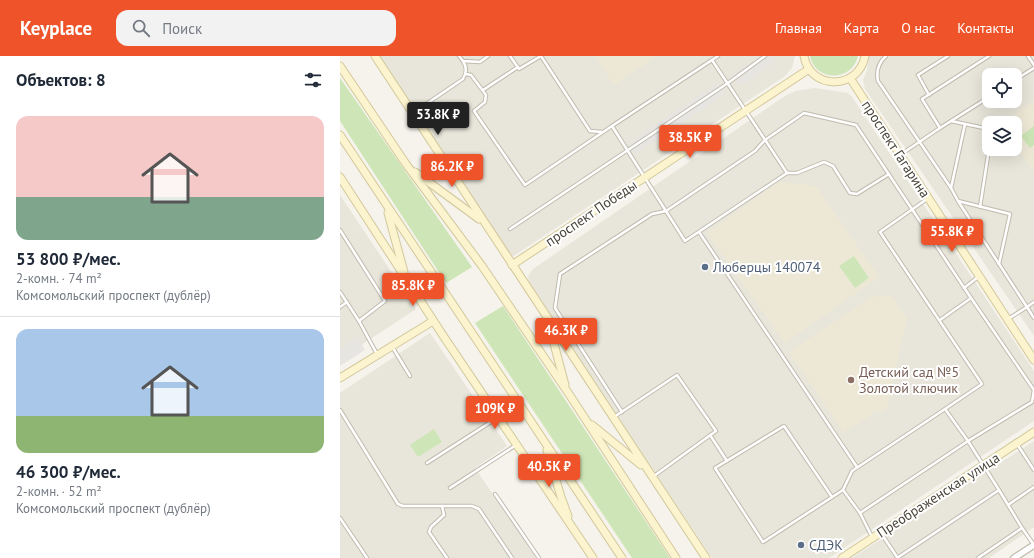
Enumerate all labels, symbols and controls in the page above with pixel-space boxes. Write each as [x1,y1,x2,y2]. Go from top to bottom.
search box [116,10,396,46]
text: Keyplace [20,16,92,40]
icon: search [130,17,152,39]
text: Поиск [162,19,202,38]
text: Главная [775,19,822,37]
text: Карта [844,19,879,37]
text: О нас [901,19,935,37]
text: Контакты [957,19,1014,37]
map controls [982,68,1022,156]
button: locate [982,68,1022,108]
text: Объектов: 8 [16,69,106,91]
icon: filters [302,69,324,91]
street label: проспект Гагарина [858,97,934,201]
pin: 53.8K ₽ [401,102,475,136]
text: 53.8K ₽ [416,106,460,123]
button: layers [982,116,1022,156]
pin: 38.5K ₽ [653,125,727,159]
text: 38.5K ₽ [668,129,712,146]
icon: home [134,142,206,214]
pin: 86.2K ₽ [415,154,489,188]
text: 86.2K ₽ [430,158,474,175]
street label: проспект Победы [542,176,640,250]
pin: 55.8K ₽ [915,219,989,253]
text: 55.8K ₽ [930,223,974,240]
text: 53 800 ₽/мес. [16,248,121,270]
place label: Люберцы 140074 [712,258,821,276]
marker: Люберцы 140074 [700,262,710,272]
text: 2-комн. · 74 m² [16,270,102,287]
pin: 85.8K ₽ [376,273,450,307]
text: 85.8K ₽ [391,277,435,294]
text: Комсомольский проспект (дублёр) [16,287,211,304]
pin: 46.3K ₽ [529,318,603,352]
text: 46.3K ₽ [544,322,588,339]
icon: home [134,355,206,427]
place label: Детский сад №5 Золотой ключик [859,363,959,397]
marker: Детский сад №5 Золотой ключик [846,375,856,385]
pin: 109K ₽ [462,396,528,430]
text: 109K ₽ [475,400,515,417]
street label: Преображенская улица [873,448,1003,542]
pin: 40.5K ₽ [512,454,586,488]
text: 40.5K ₽ [527,458,571,475]
text: 46 300 ₽/мес. [16,461,121,483]
text: 2-комн. · 52 m² [16,483,102,500]
text: Комсомольский проспект (дублёр) [16,500,211,517]
place label: СДЭК [809,536,843,554]
marker: СДЭК [796,540,806,550]

